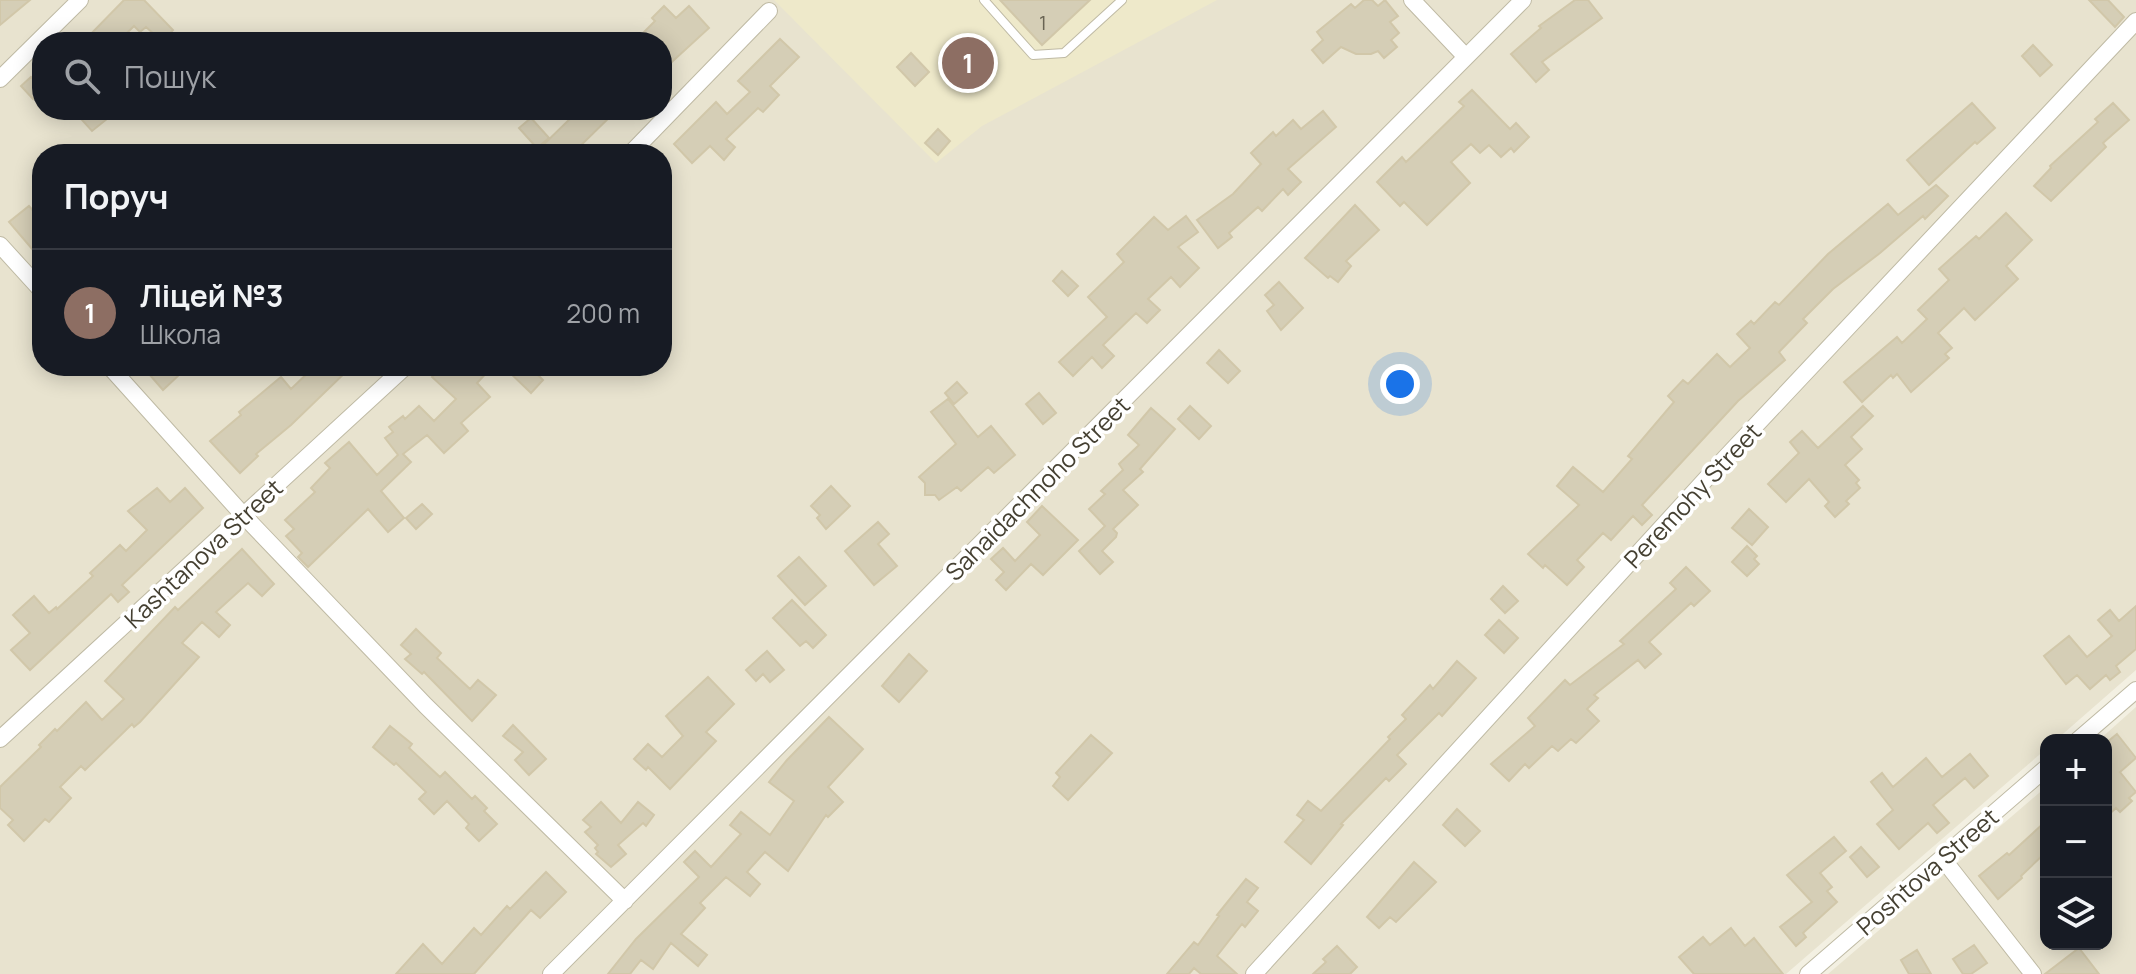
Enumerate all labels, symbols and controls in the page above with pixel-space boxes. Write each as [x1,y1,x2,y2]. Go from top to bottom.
house number: 1 [1039,9,1047,36]
search box [32,32,672,120]
pin: 1 [942,33,994,93]
icon: search [60,54,104,98]
text: Пошук [124,56,216,97]
text: Поруч [64,173,168,219]
text: Ліцей №3 [140,275,283,316]
text: 1 [84,295,96,331]
text: 200 m [566,295,640,331]
text: Школа [140,316,221,352]
your location [1380,364,1420,404]
street label: Sahaidachnoho Street [937,388,1137,588]
street label: Peremohy Street [1616,415,1768,575]
street label: Kashtanova Street [117,471,289,635]
map controls [2040,734,2112,950]
button: + [2040,734,2112,806]
street label: Poshtova Street [1849,800,2005,942]
button: − [2040,806,2112,878]
button: layers [2040,878,2112,950]

